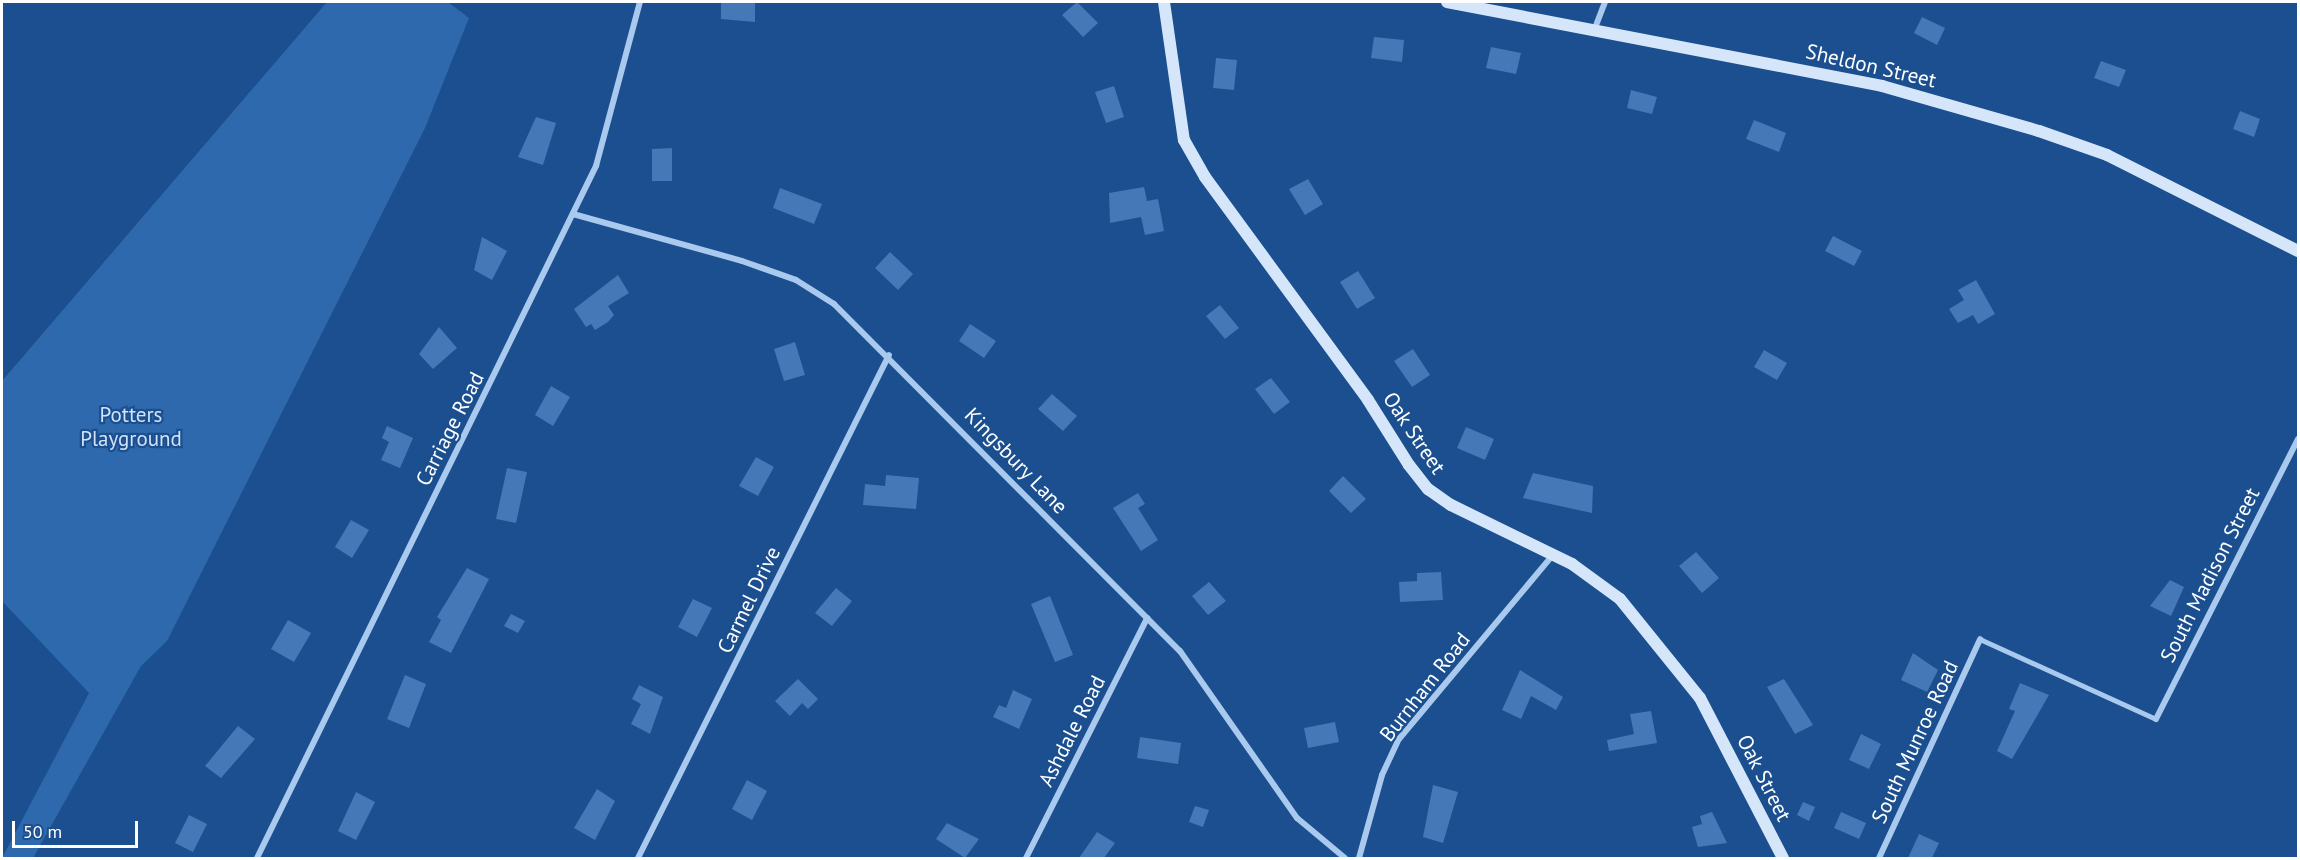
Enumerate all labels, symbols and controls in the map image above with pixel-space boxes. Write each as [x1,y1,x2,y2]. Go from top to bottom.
street label: Sheldon Street [1804,39,1938,93]
street label: Carriage Road [411,368,489,490]
street label: Oak Street [1377,387,1451,479]
park label: Potters Playground [80,402,182,452]
street label: Kingsbury Lane [959,403,1073,519]
street label: South Madison Street [2155,483,2265,667]
street label: Carmel Drive [712,542,786,658]
street label: Burnham Road [1375,628,1475,746]
street label: South Munroe Road [1866,657,1964,827]
street label: Ashdale Road [1033,671,1111,791]
street label: Oak Street [1731,730,1797,826]
scale bar [15,809,141,847]
text: 50 m [23,820,62,843]

